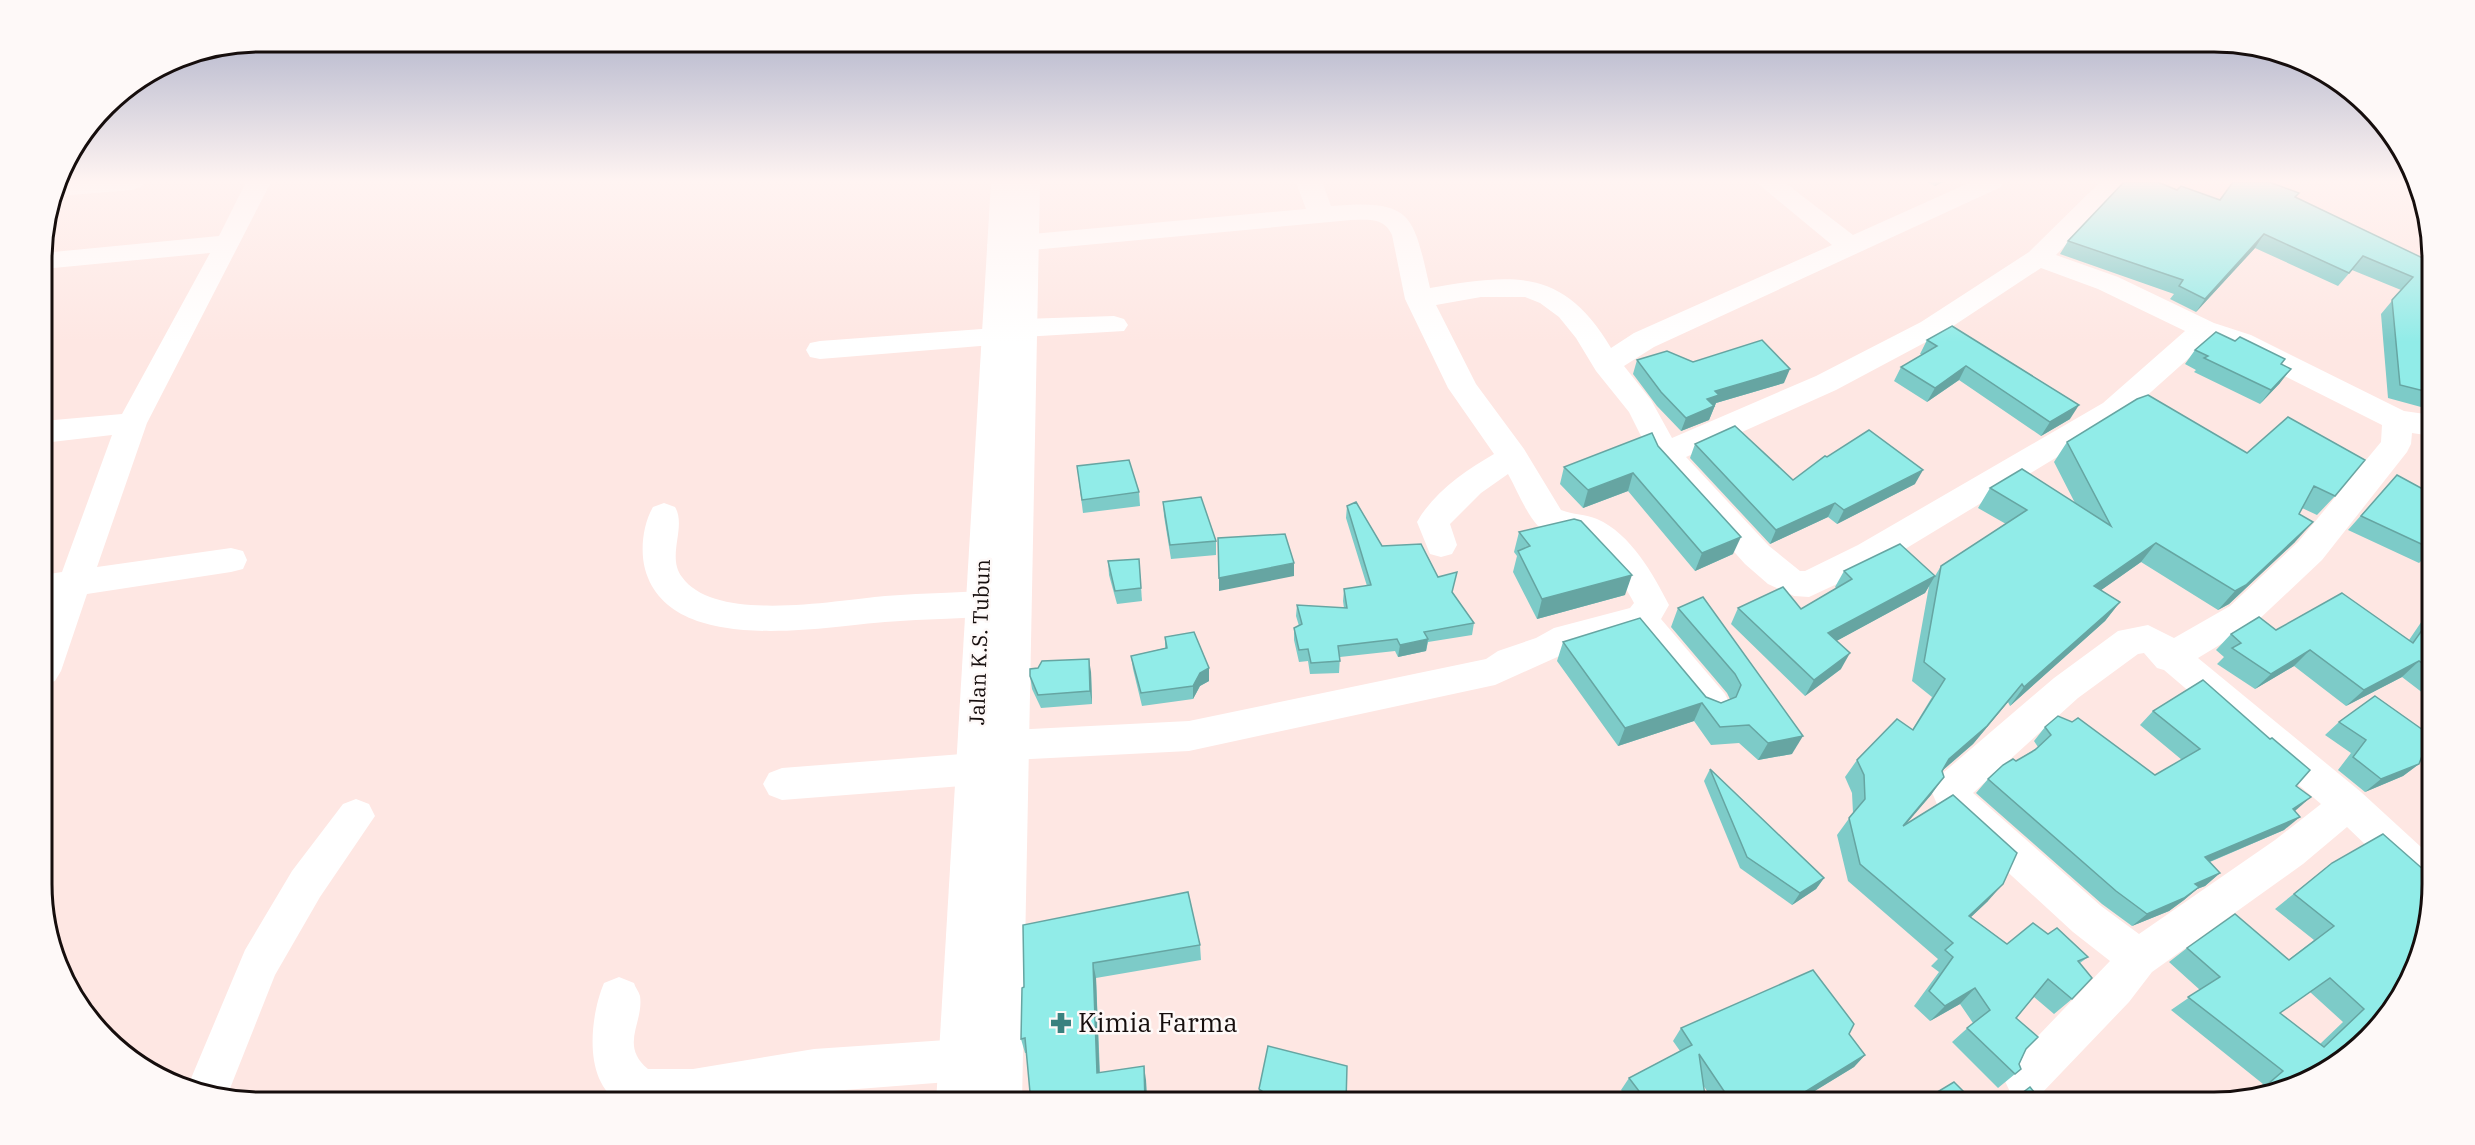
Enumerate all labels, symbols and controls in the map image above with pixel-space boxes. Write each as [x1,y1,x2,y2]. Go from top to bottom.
street label: Jalan K.S. Tubun [962,559,996,725]
place label: Kimia Farma [1078,1005,1238,1039]
pharmacy icon: Kimia Farma [1049,1011,1073,1035]

